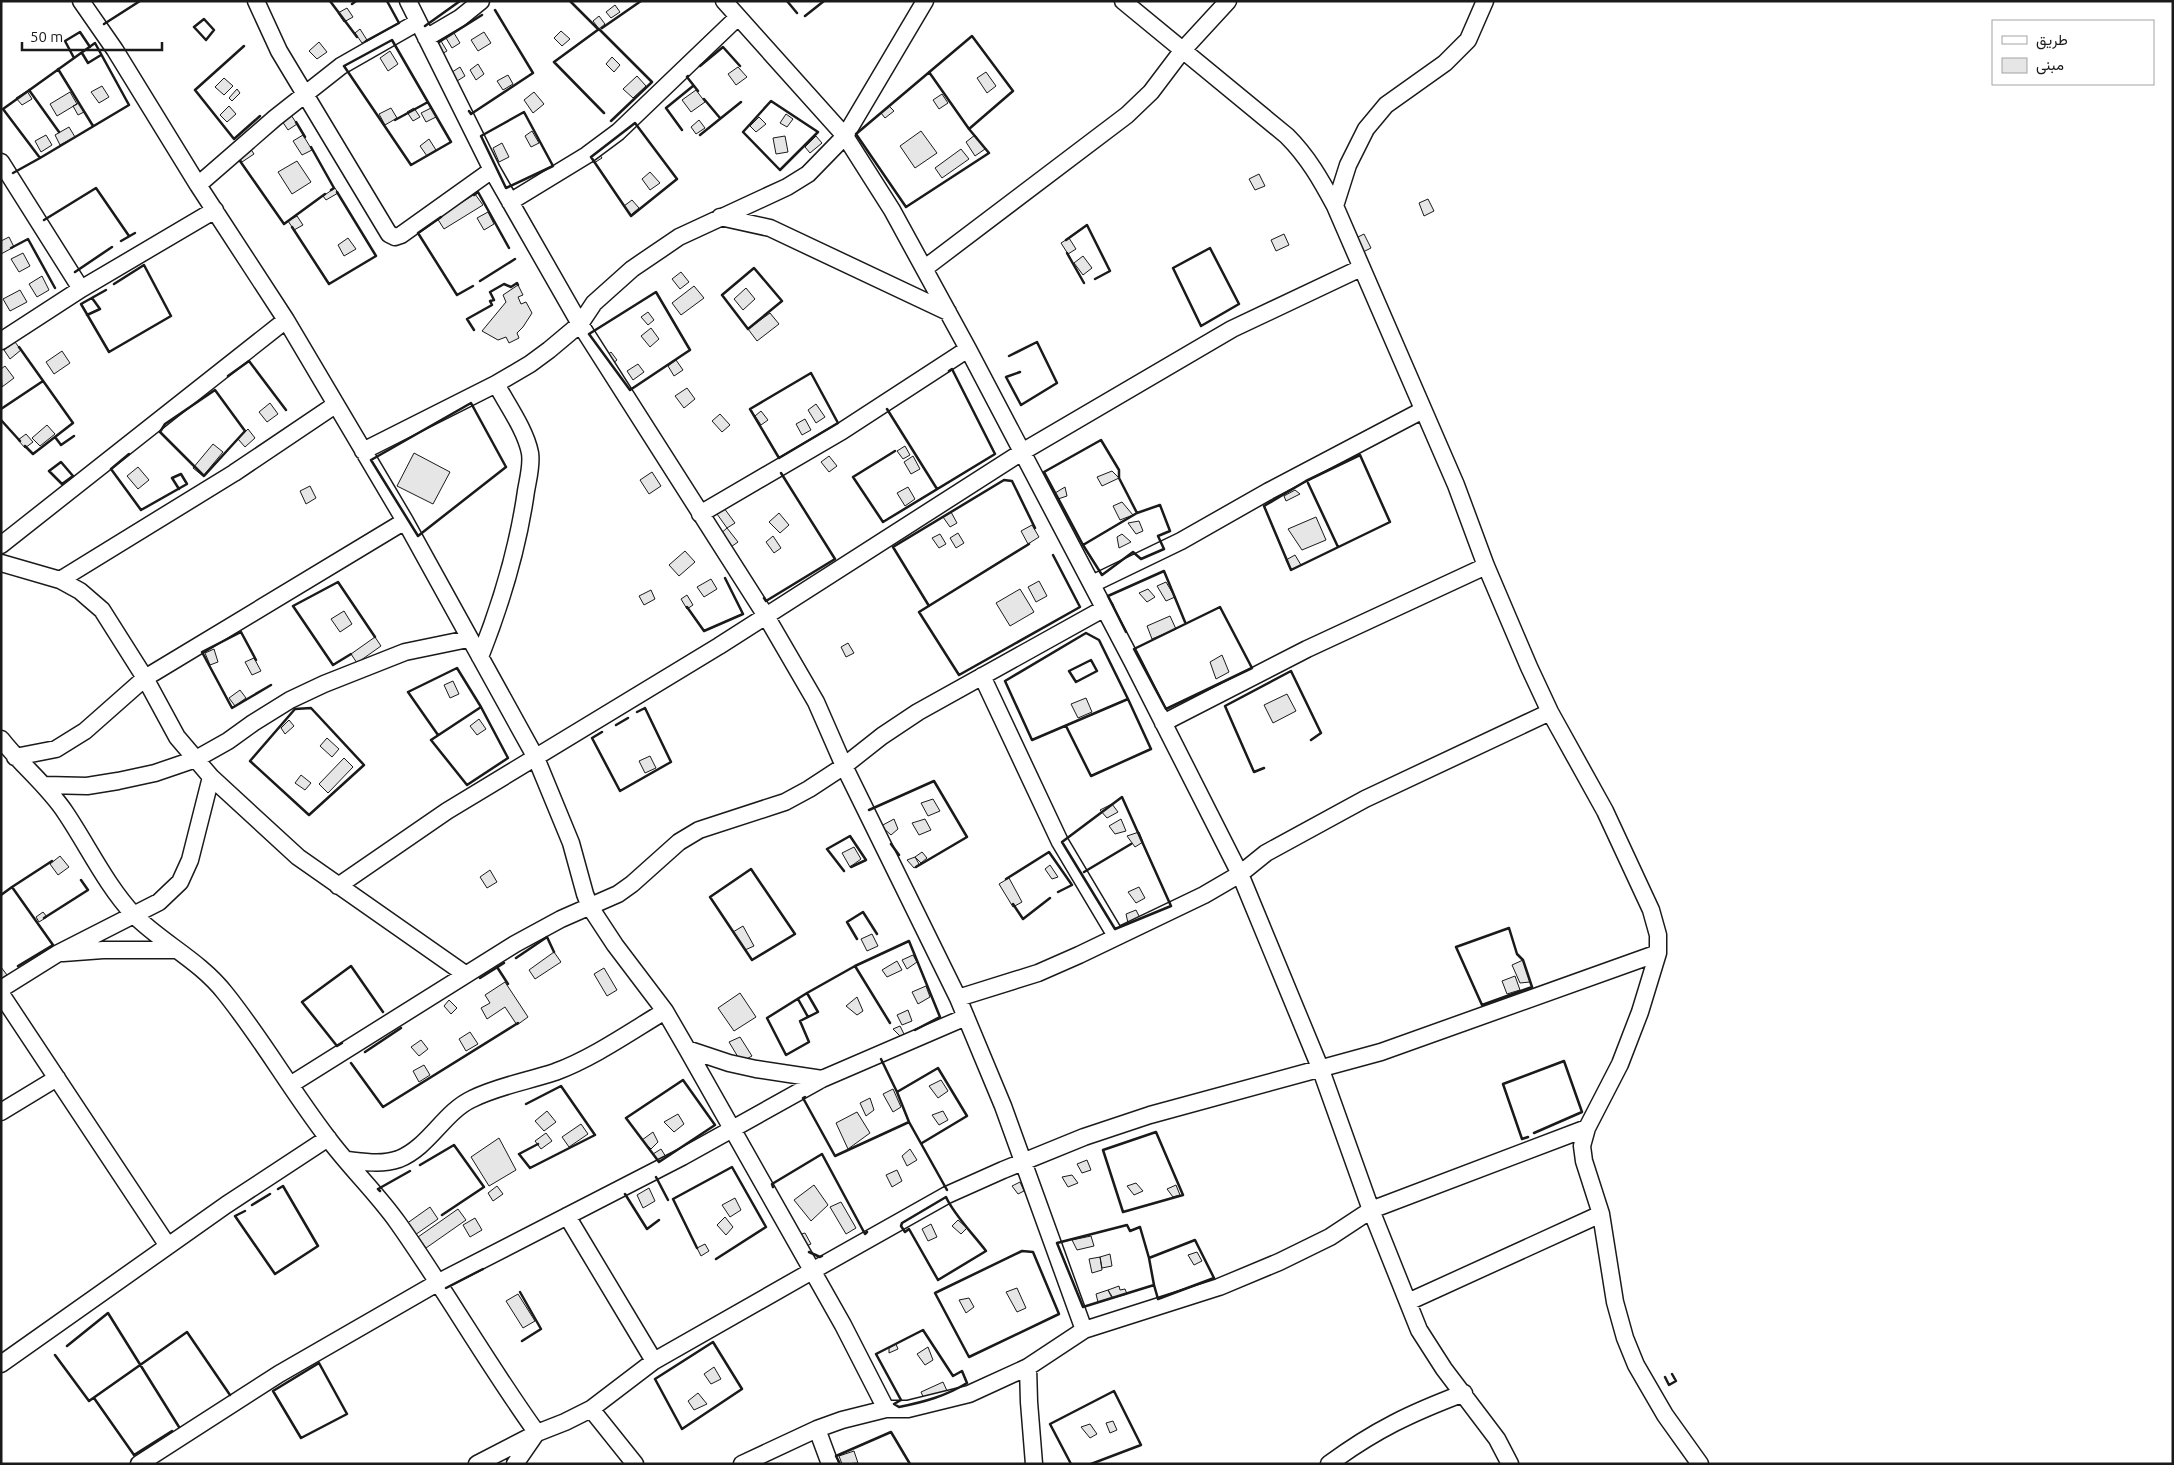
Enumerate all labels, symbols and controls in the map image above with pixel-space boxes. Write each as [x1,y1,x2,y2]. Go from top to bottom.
scale bar [22,20,162,52]
legend [1992,20,2154,85]
text: 50 m [30,28,63,45]
text: طريق [2036,31,2068,50]
text: مبنى [2036,56,2064,75]

